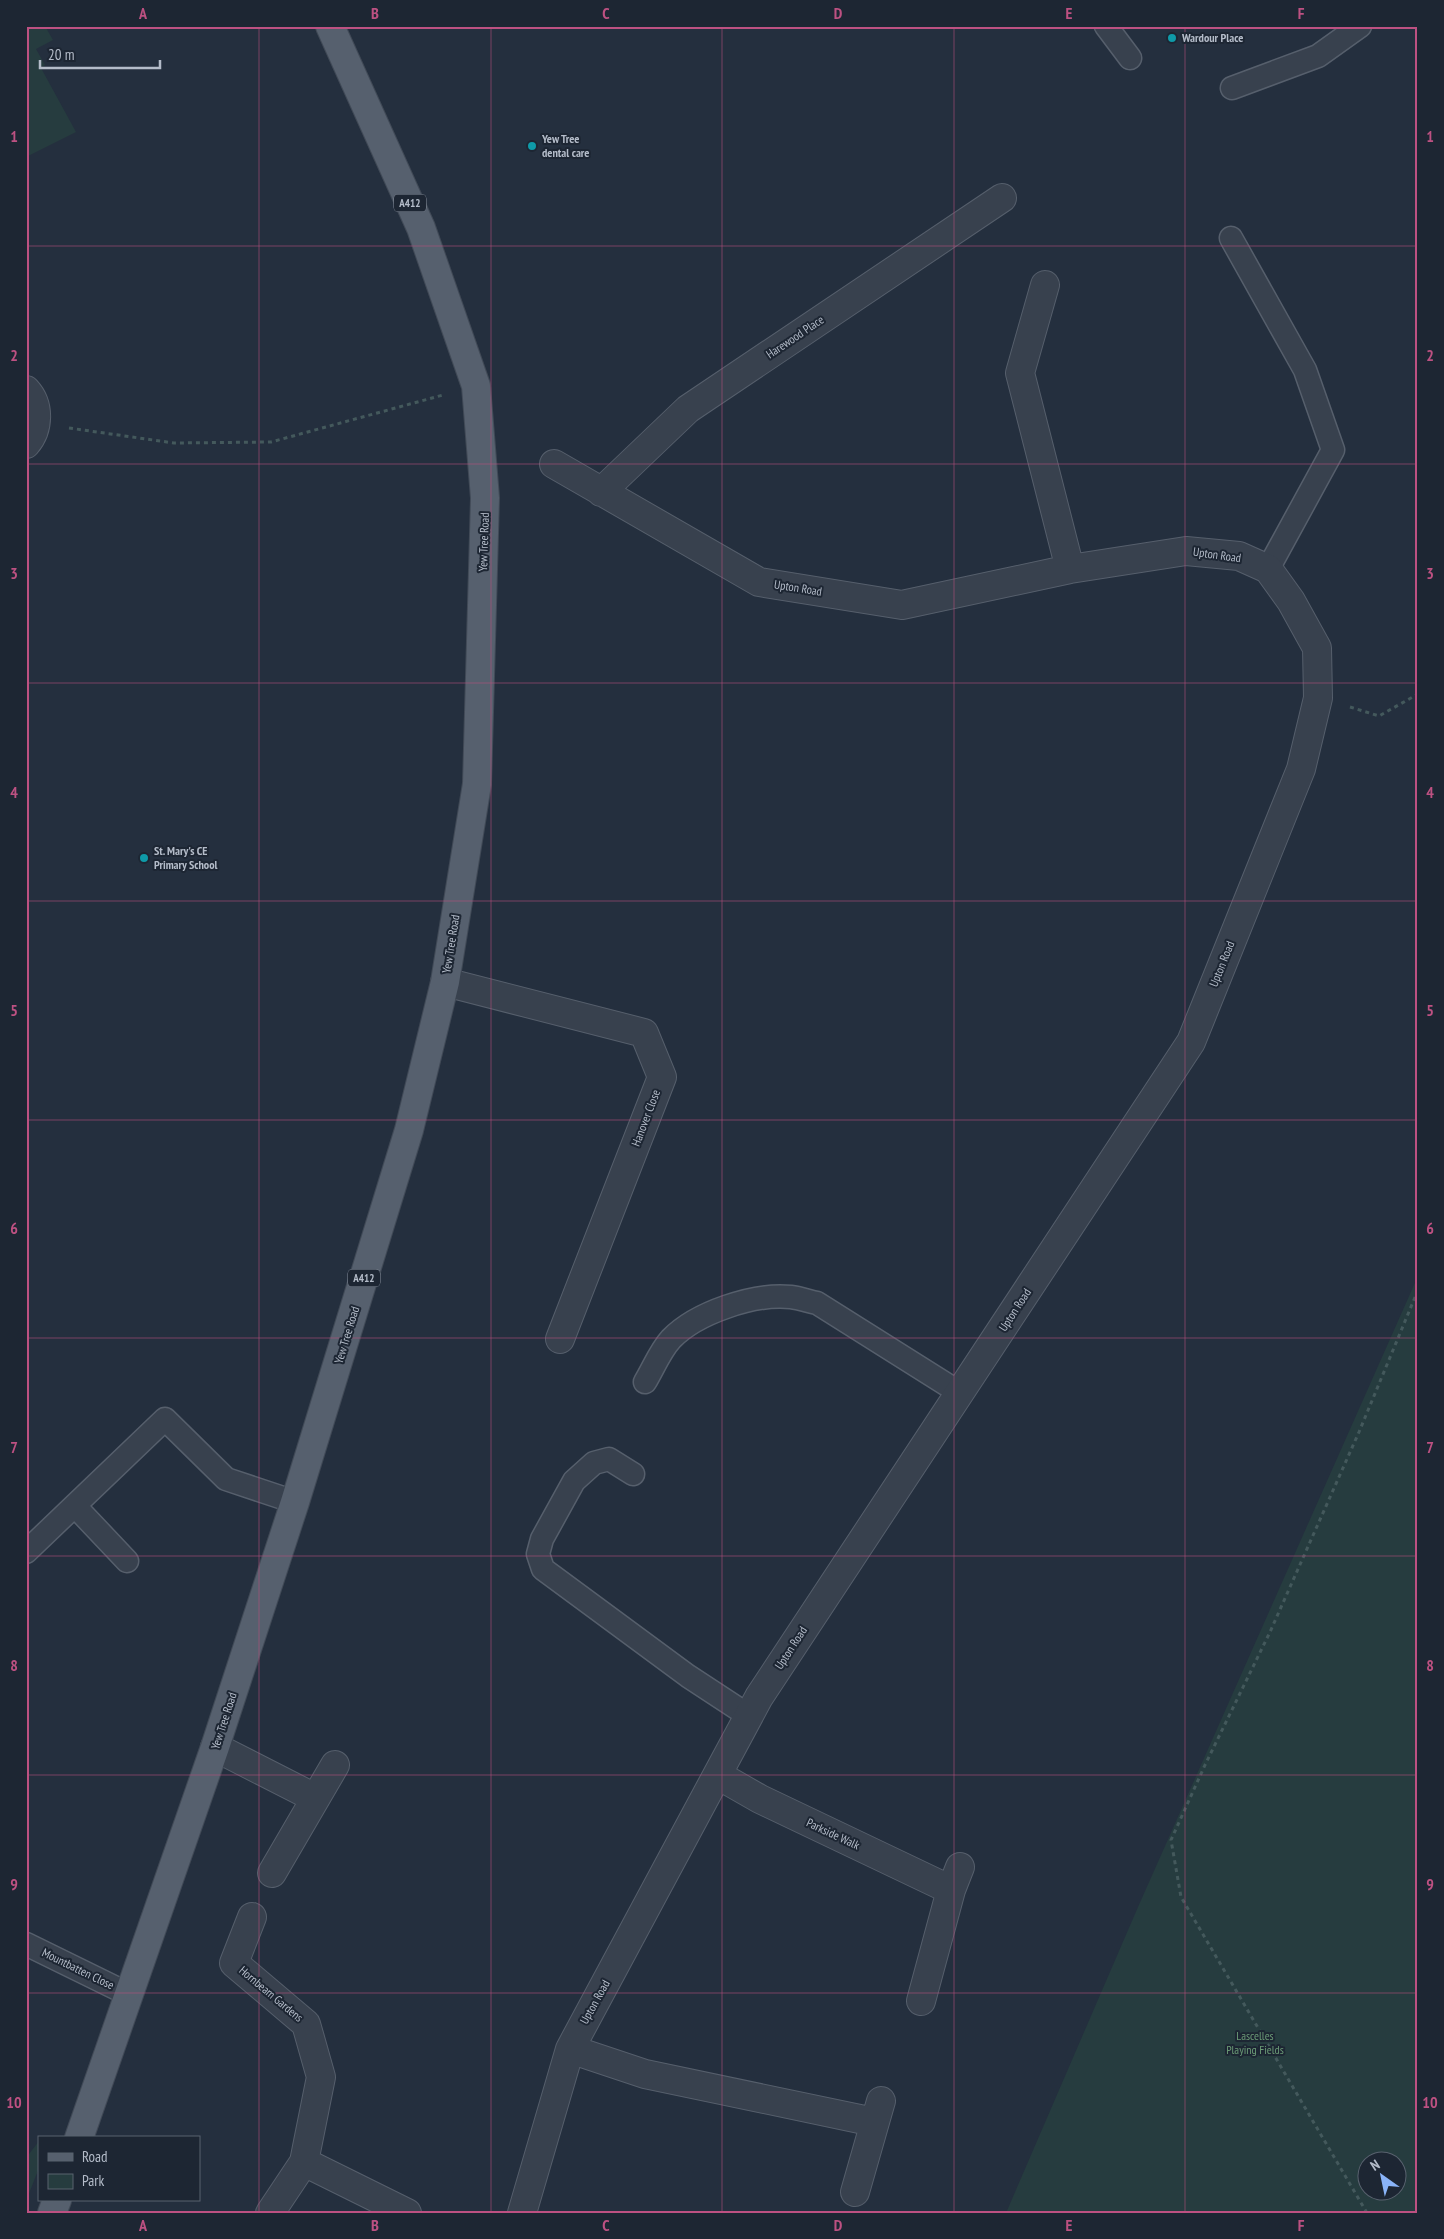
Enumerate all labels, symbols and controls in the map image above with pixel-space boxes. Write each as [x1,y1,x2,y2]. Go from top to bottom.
text: A [138,3,148,23]
text: B [371,3,379,23]
text: C [602,3,610,23]
text: D [834,3,843,23]
text: E [1066,3,1073,23]
text: F [1298,3,1305,23]
place label: Wardour Place [1181,30,1243,45]
marker: Wardour Place [1166,32,1178,44]
scale bar [40,38,160,70]
text: 20 m [48,45,74,64]
text: 1 [10,126,18,146]
text: 1 [1426,126,1434,146]
place label: Yew Tree dental care [541,131,590,160]
marker: Yew Tree dental care [526,140,538,152]
road number: A412 [394,194,426,212]
street label: Harewood Place [763,312,827,361]
text: 2 [10,345,18,365]
text: 2 [1426,345,1434,365]
street label: Yew Tree Road [475,512,492,572]
street label: Upton Road [1192,544,1242,565]
text: 3 [10,563,18,583]
text: 3 [1426,563,1434,583]
street label: Upton Road [773,576,823,599]
text: 4 [10,782,18,802]
text: 4 [1426,782,1434,802]
place label: St. Mary's CE Primary School [154,843,218,872]
marker: St. Mary's CE Primary School [138,852,150,864]
street label: Yew Tree Road [438,914,463,974]
street label: Upton Road [1206,939,1238,989]
text: 5 [10,1000,18,1020]
text: 5 [1426,1000,1434,1020]
street label: Hanover Close [628,1087,663,1148]
text: 6 [10,1218,18,1238]
text: 6 [1426,1218,1434,1238]
road number: A412 [348,1270,380,1286]
street label: Upton Road [995,1285,1034,1334]
street label: Yew Tree Road [331,1304,362,1365]
text: 7 [10,1437,18,1457]
text: 7 [1426,1437,1434,1457]
street label: Upton Road [771,1623,810,1672]
text: 8 [10,1655,18,1675]
text: 8 [1426,1655,1434,1675]
street label: Yew Tree Road [207,1690,240,1751]
street label: Parkside Walk [804,1815,862,1853]
text: 9 [10,1874,18,1894]
text: 9 [1426,1874,1434,1894]
street label: Mountbatten Close [40,1945,117,1992]
street label: Hornbeam Gardens [236,1962,306,2025]
street label: Upton Road [576,1977,613,2026]
park label: Lascelles Playing Fields [1226,2028,1284,2057]
text: 10 [6,2092,22,2112]
text: 10 [1422,2092,1438,2112]
legend [38,2136,200,2202]
text: Road [82,2147,108,2166]
north arrow [1356,2152,1406,2202]
text: N [1367,2155,1383,2175]
text: Park [82,2171,104,2190]
text: A [138,2215,148,2235]
text: B [371,2215,379,2235]
text: C [602,2215,610,2235]
text: D [834,2215,843,2235]
text: E [1066,2215,1073,2235]
text: F [1298,2215,1305,2235]

